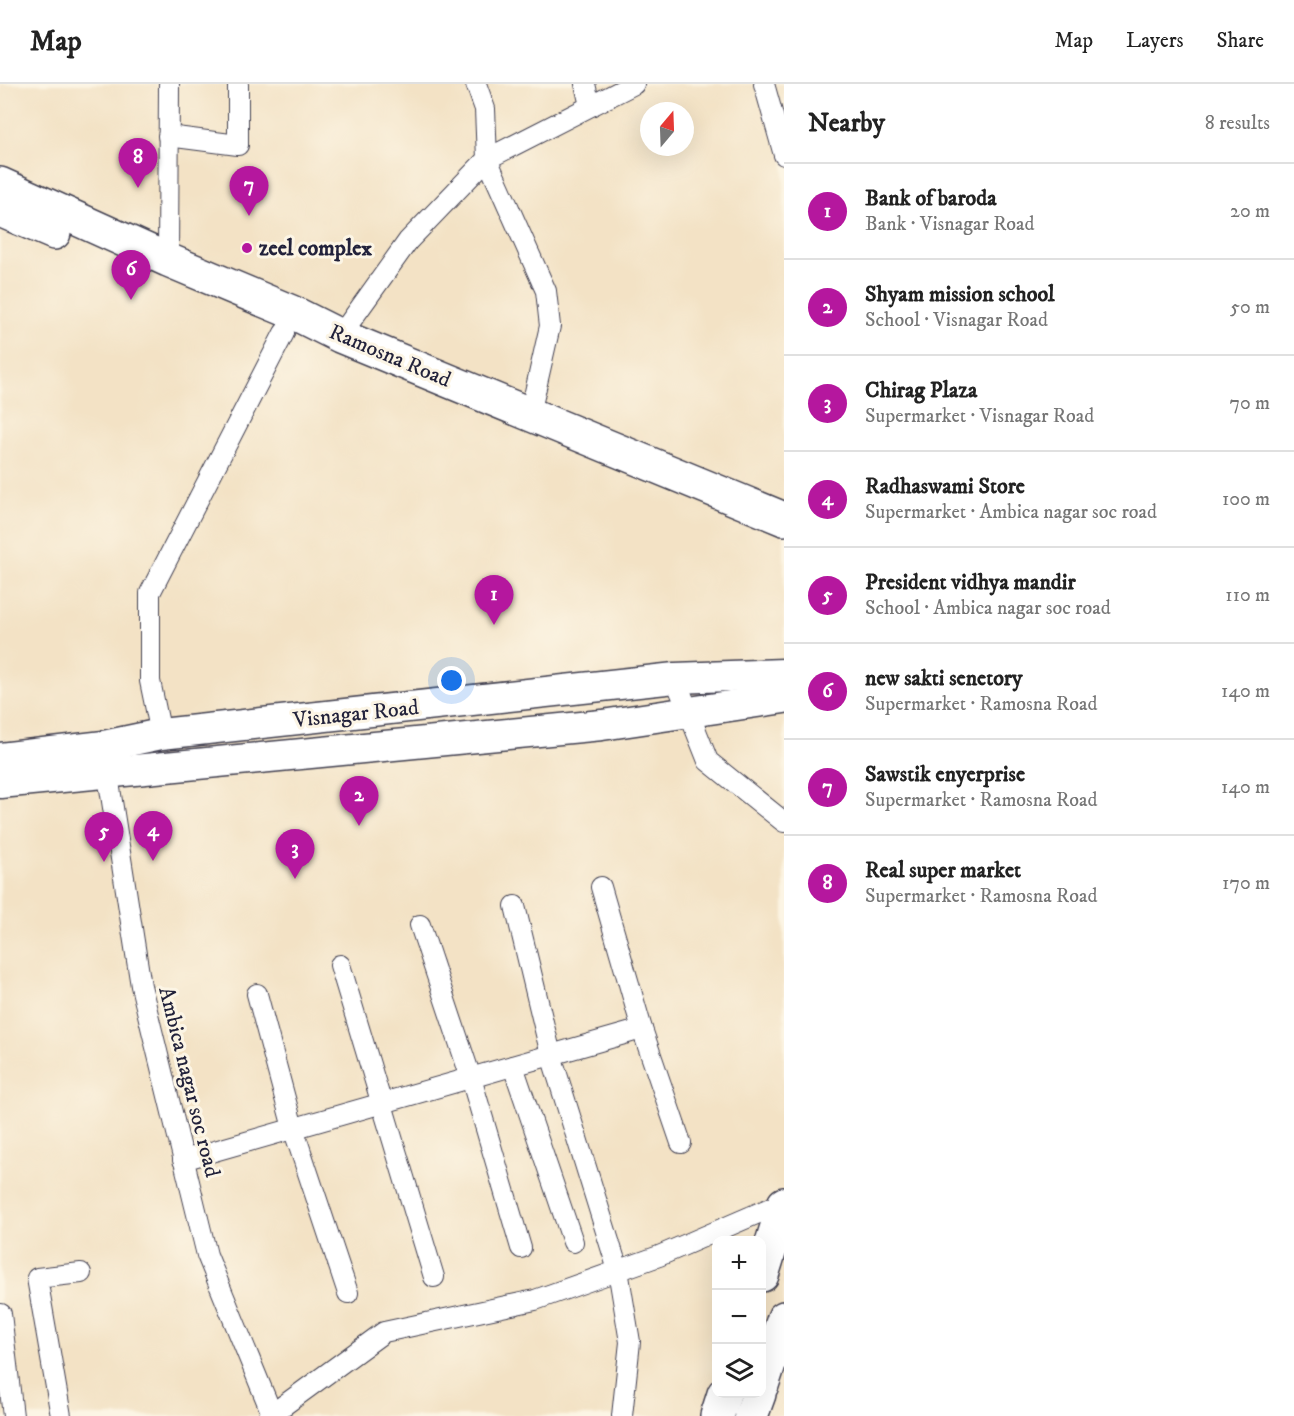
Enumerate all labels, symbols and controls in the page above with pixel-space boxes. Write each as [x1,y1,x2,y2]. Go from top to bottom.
text: Map [30,24,82,59]
text: Map [1054,28,1093,54]
text: Layers [1126,28,1184,54]
text: Share [1217,28,1264,54]
north arrow [640,102,694,156]
text: Nearby [808,107,885,140]
text: 8 results [1205,111,1270,136]
pin: 8 [118,138,158,188]
pin: 7 [230,166,268,216]
text: Bank of baroda [865,185,997,212]
text: 1 [824,199,831,224]
text: 20 m [1230,199,1270,224]
text: Bank · Visnagar Road [865,212,1035,237]
place label: zeel complex [259,235,372,262]
marker: zeel complex [240,241,254,255]
pin: 6 [112,250,150,300]
text: Shyam mission school [865,281,1055,308]
text: 2 [823,295,832,320]
text: 50 m [1230,295,1270,320]
text: School · Visnagar Road [865,308,1048,333]
street label: Ramosna Road [325,318,455,394]
text: Chirag Plaza [865,377,977,404]
text: 3 [824,391,831,416]
text: 70 m [1229,391,1270,416]
text: Supermarket · Visnagar Road [865,404,1094,429]
text: Radhaswami Store [865,473,1025,500]
text: 4 [822,487,833,512]
text: 100 m [1222,487,1270,512]
text: Supermarket · Ambica nagar soc road [865,500,1157,525]
text: President vidhya mandir [865,569,1076,596]
pin: 1 [474,576,514,625]
text: 5 [823,583,832,608]
text: 110 m [1225,583,1270,608]
text: School · Ambica nagar soc road [865,596,1111,621]
text: new sakti senetory [865,665,1022,692]
your location [437,666,466,695]
text: 6 [822,679,833,704]
text: 140 m [1221,679,1270,704]
text: Supermarket · Ramosna Road [865,692,1097,717]
street label: Visnagar Road [291,694,420,734]
text: Sawstik enyerprise [865,761,1025,788]
text: 7 [822,775,833,800]
text: 140 m [1221,775,1270,800]
pin: 2 [340,776,378,826]
text: Supermarket · Ramosna Road [865,788,1097,813]
pin: 5 [84,812,124,862]
pin: 4 [134,812,172,861]
pin: 3 [276,830,314,879]
text: Real super market [865,857,1021,884]
text: 8 [822,871,833,896]
text: 170 m [1222,871,1270,896]
text: Supermarket · Ramosna Road [865,884,1097,909]
street label: Ambica nagar soc road [152,984,226,1180]
map controls [712,1236,766,1398]
button: + [712,1236,766,1290]
button: − [712,1290,766,1344]
button: layers [712,1344,766,1398]

